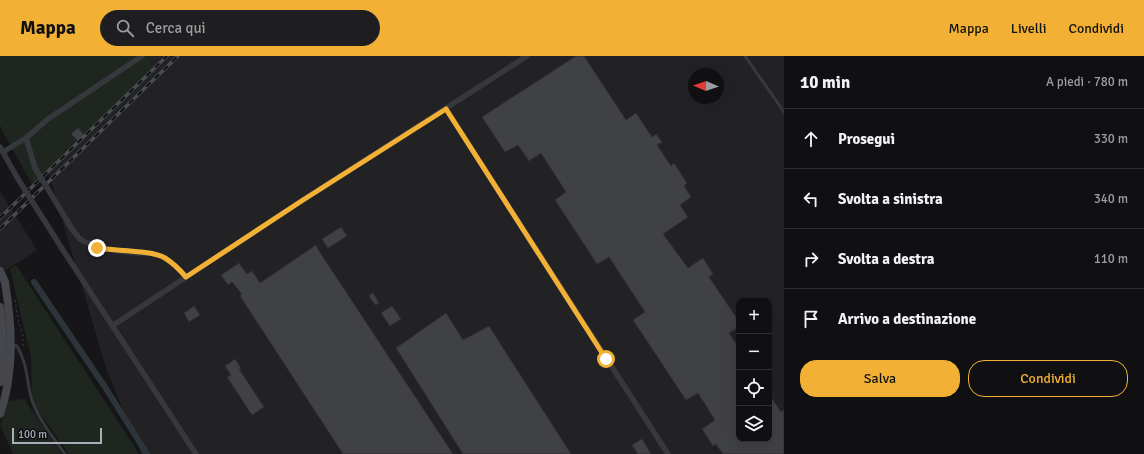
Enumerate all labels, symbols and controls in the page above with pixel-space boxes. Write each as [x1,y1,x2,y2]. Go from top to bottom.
search box [100,10,380,46]
text: Mappa [20,16,76,40]
icon: search [114,17,136,39]
text: Cerca qui [146,19,206,37]
text: Mappa [949,20,989,37]
text: Livelli [1011,20,1047,37]
text: Condividi [1069,20,1124,37]
north arrow [688,68,724,104]
text: 10 min [800,72,850,93]
text: A piedi · 780 m [1046,74,1128,90]
icon: ahead [800,128,822,150]
text: Prosegui [838,130,895,148]
text: 330 m [1094,131,1128,147]
icon: left [800,188,822,210]
text: Svolta a sinistra [838,190,943,208]
text: 340 m [1094,191,1128,207]
route end [88,239,106,257]
icon: right [800,248,822,270]
text: Svolta a destra [838,250,934,268]
text: 110 m [1094,251,1128,267]
map controls [736,298,772,442]
button: + [736,298,772,334]
icon: arrive [800,308,822,330]
text: Arrivo a destinazione [838,310,976,328]
button: − [736,334,772,370]
route start [597,350,615,368]
button: Salva [800,360,960,397]
button: Condividi [968,360,1128,397]
button: locate [736,370,772,406]
button: layers [736,406,772,442]
scale bar [12,426,102,445]
text: 100 m [18,428,47,441]

